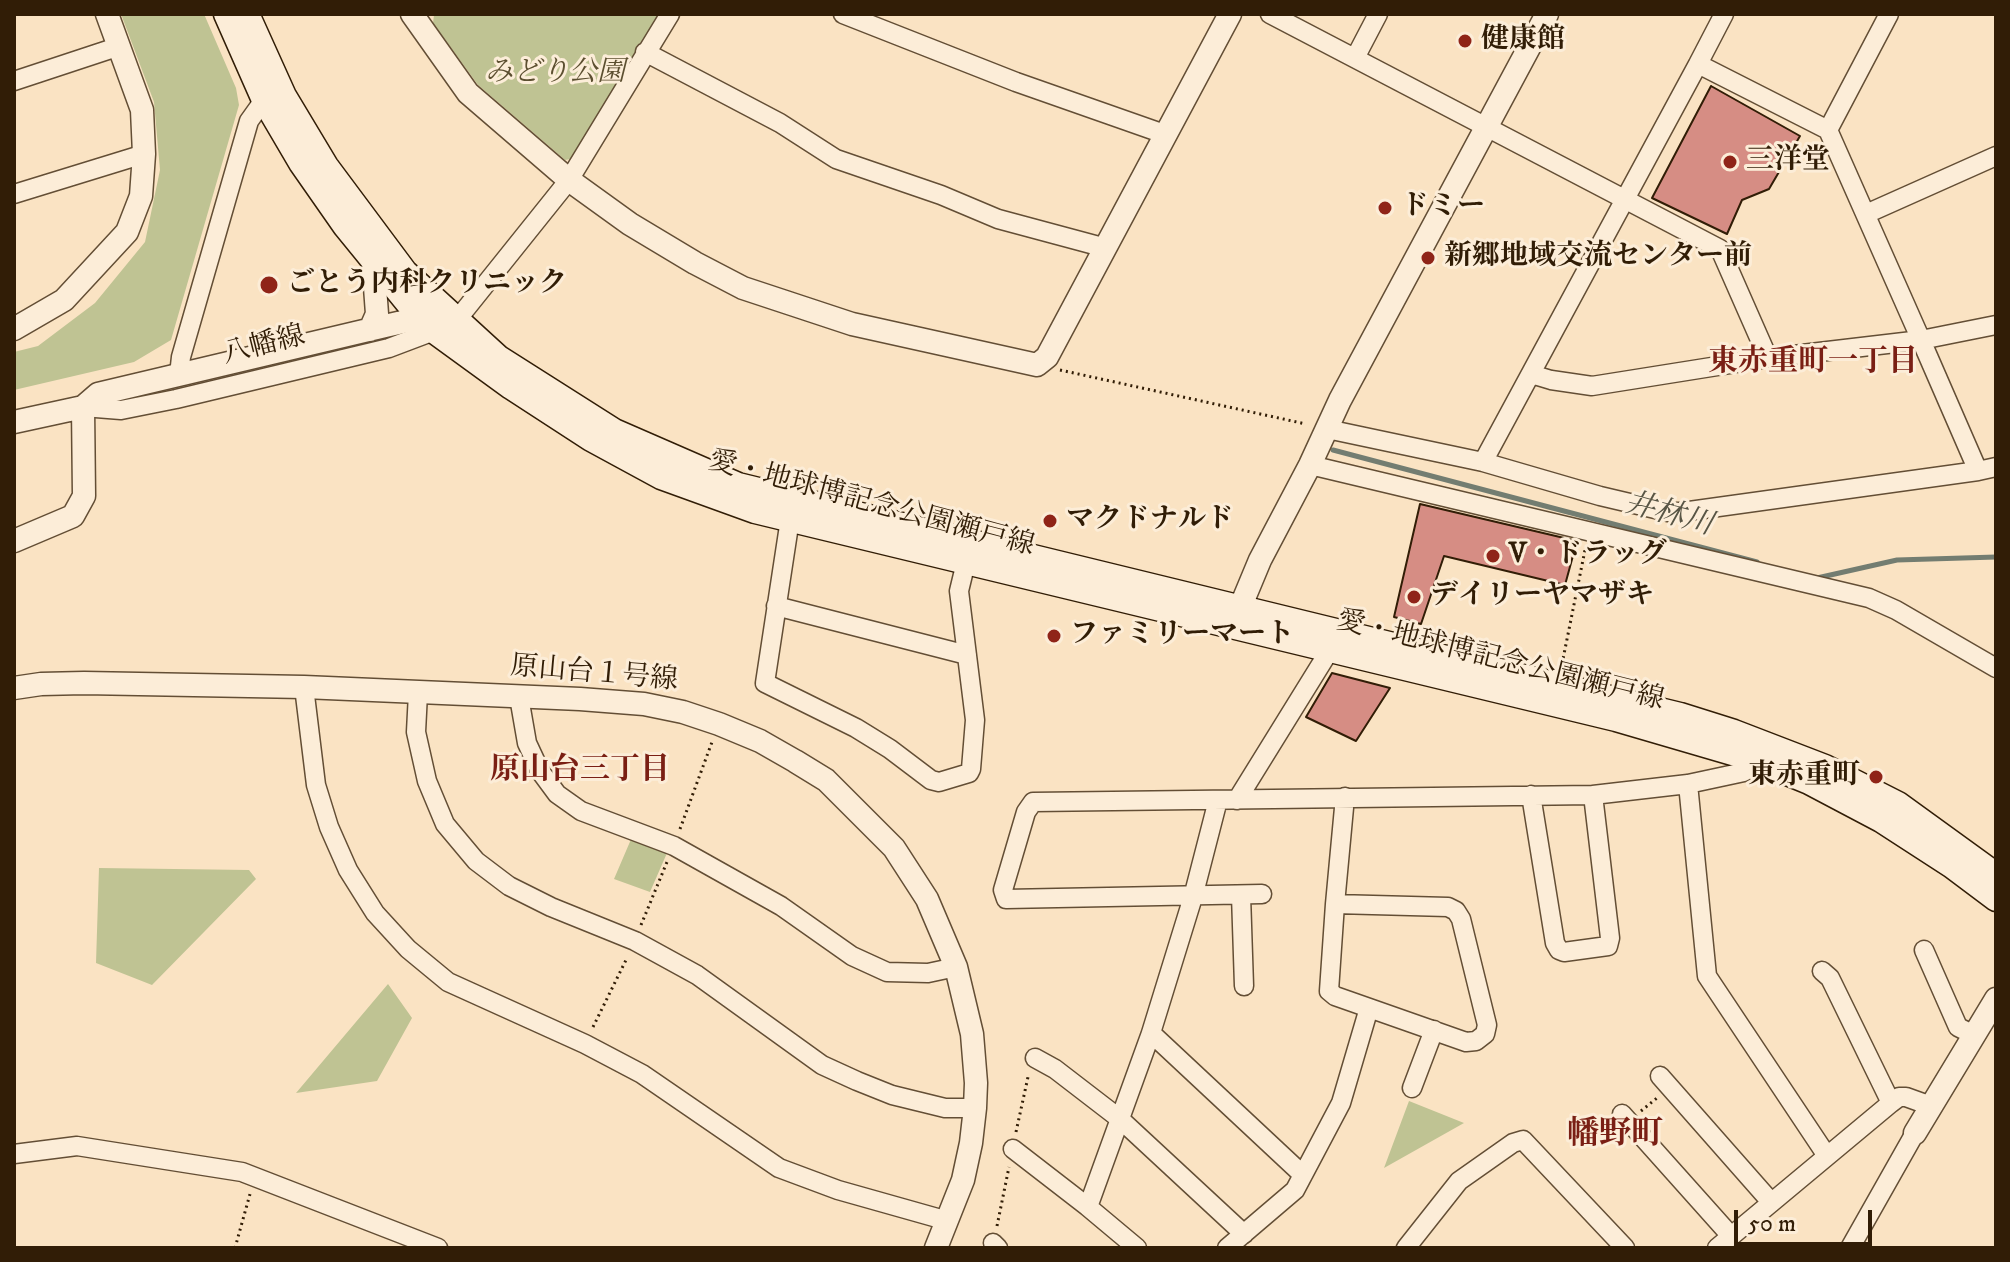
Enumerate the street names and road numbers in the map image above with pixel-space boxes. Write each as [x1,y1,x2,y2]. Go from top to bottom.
street label: 八幡線 [219,321,309,373]
street label: 愛・地球博記念公園瀬戸線 [704,445,1038,565]
street label: 愛・地球博記念公園瀬戸線 [1333,605,1667,719]
street label: 原山台１号線 [509,651,679,699]

